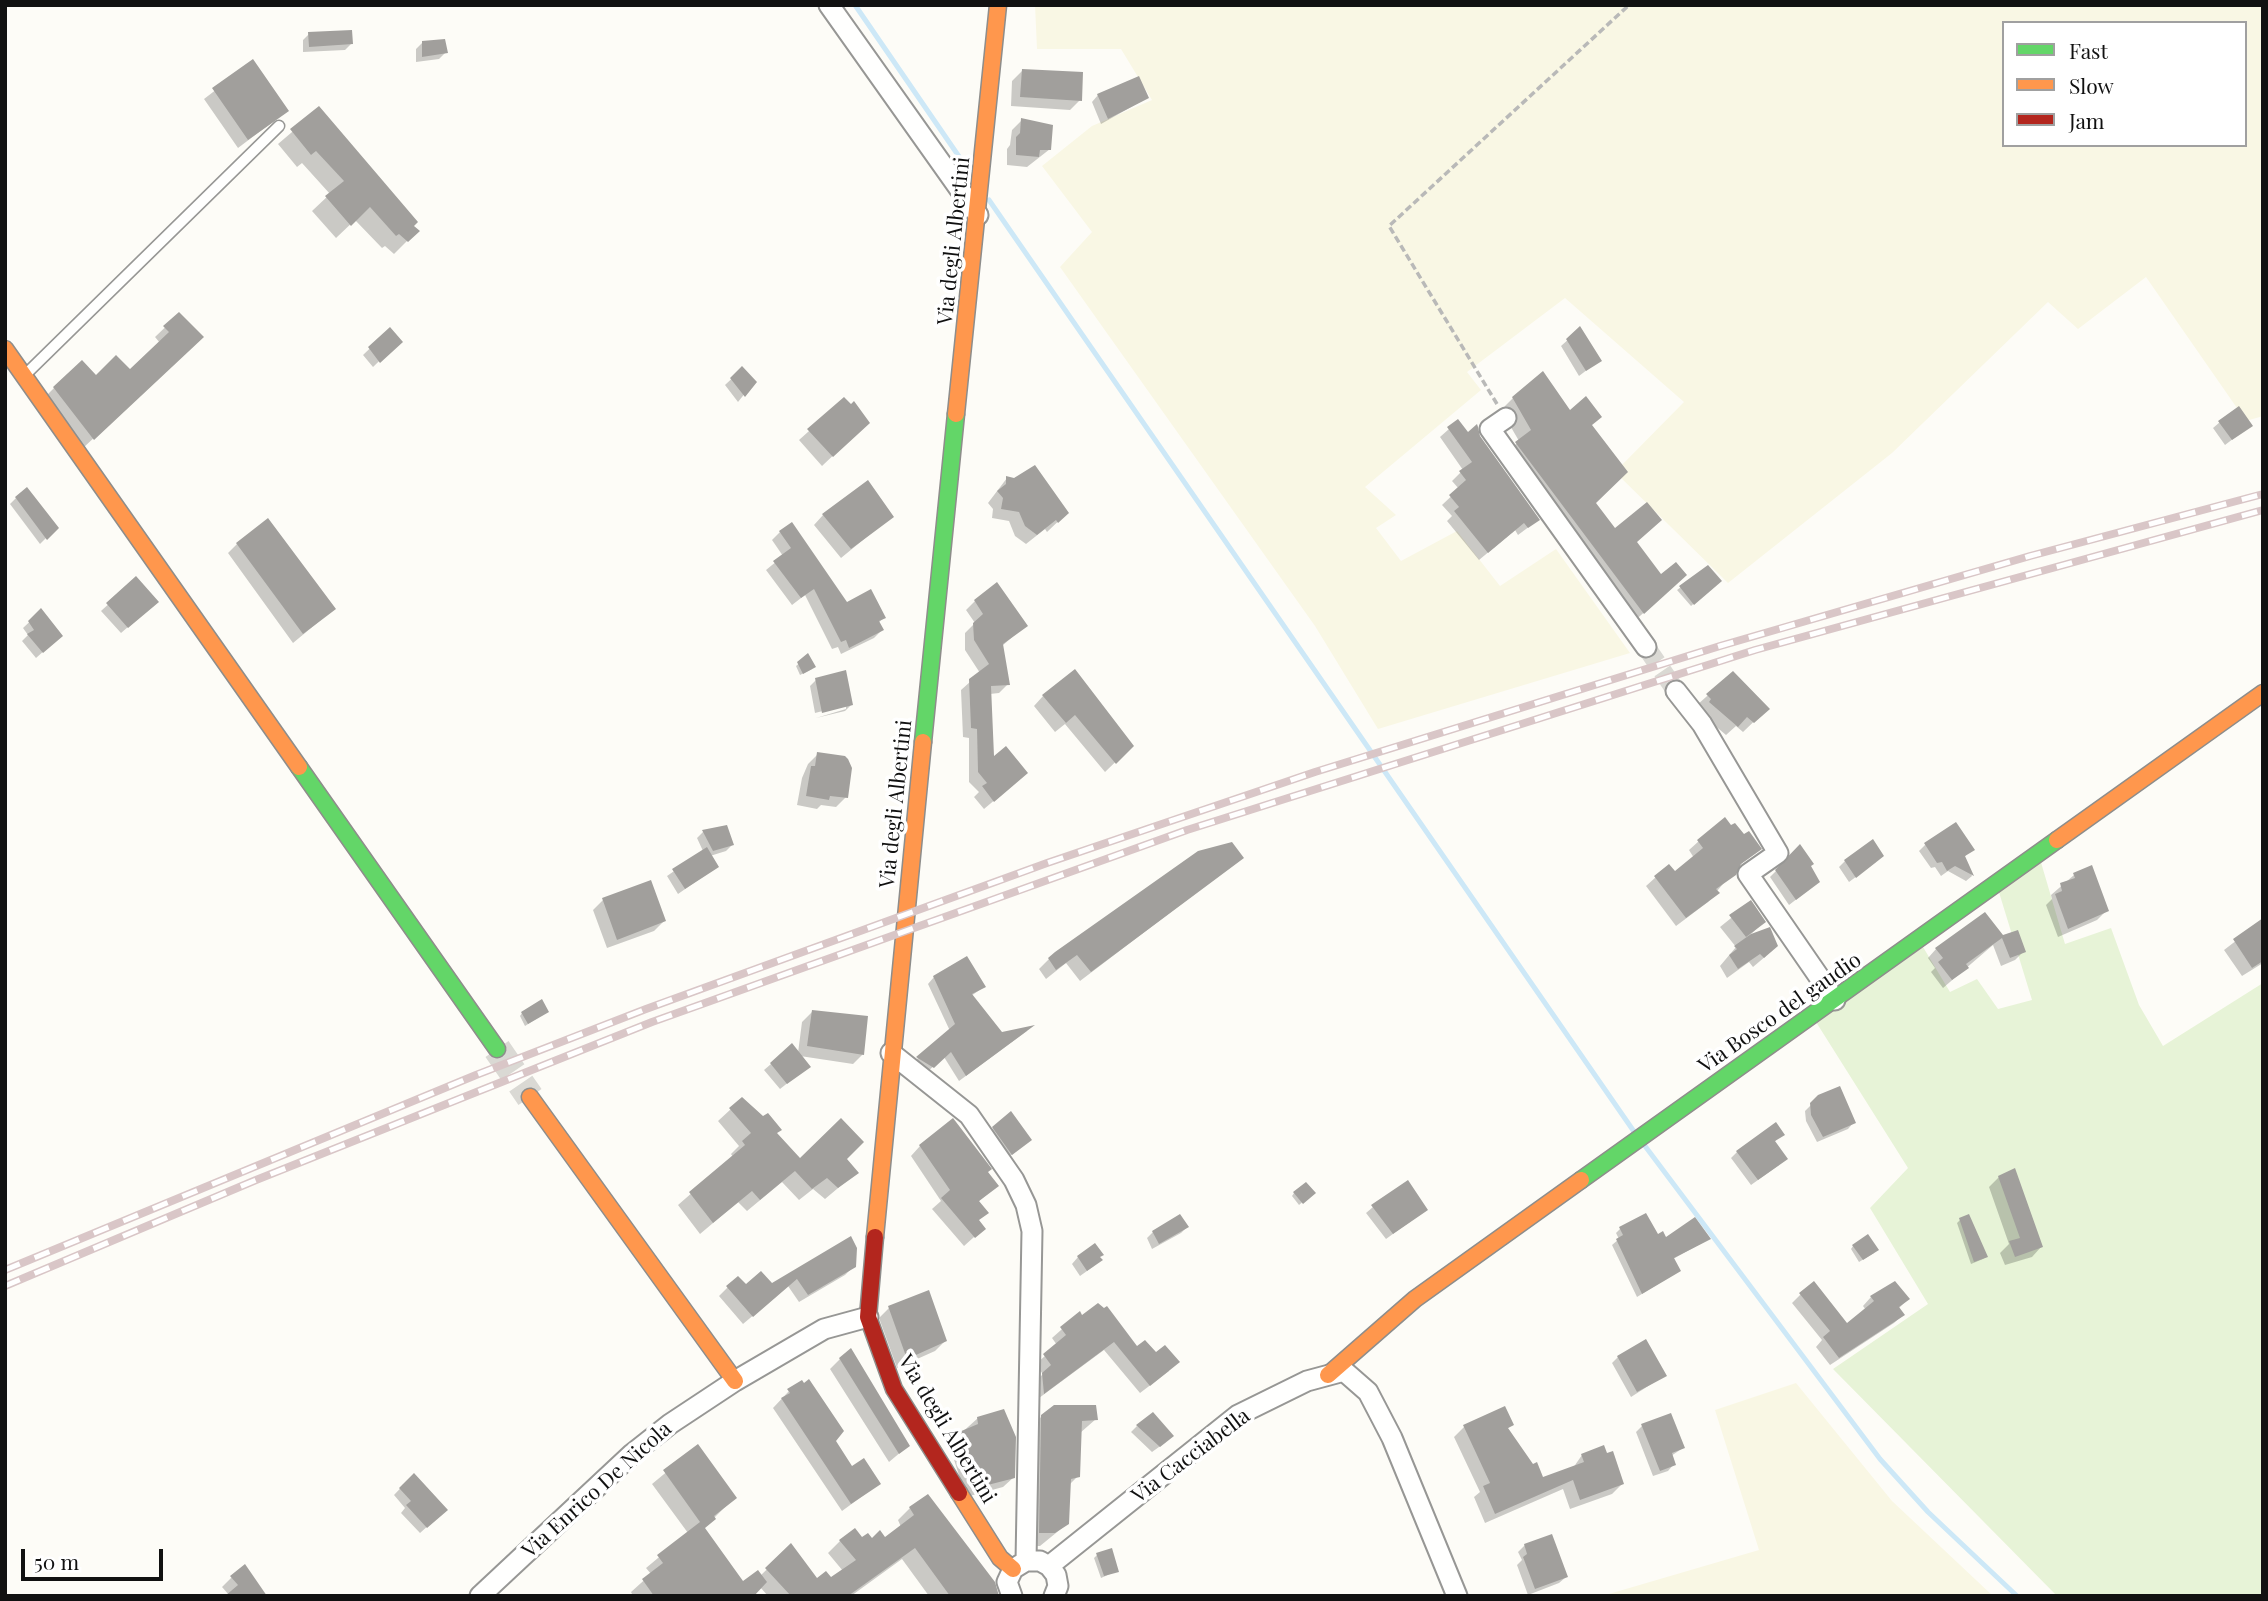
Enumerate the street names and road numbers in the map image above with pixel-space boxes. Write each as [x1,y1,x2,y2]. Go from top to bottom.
street label: Via degli Albertini [933,156,975,326]
street label: Via degli Albertini [875,719,917,889]
street label: Via Bosco del gaudio [1694,947,1866,1079]
street label: Via degli Albertini [893,1350,1001,1508]
street label: Via Cacciabella [1127,1403,1255,1509]
street label: Via Enrico De Nicola [517,1416,677,1564]

